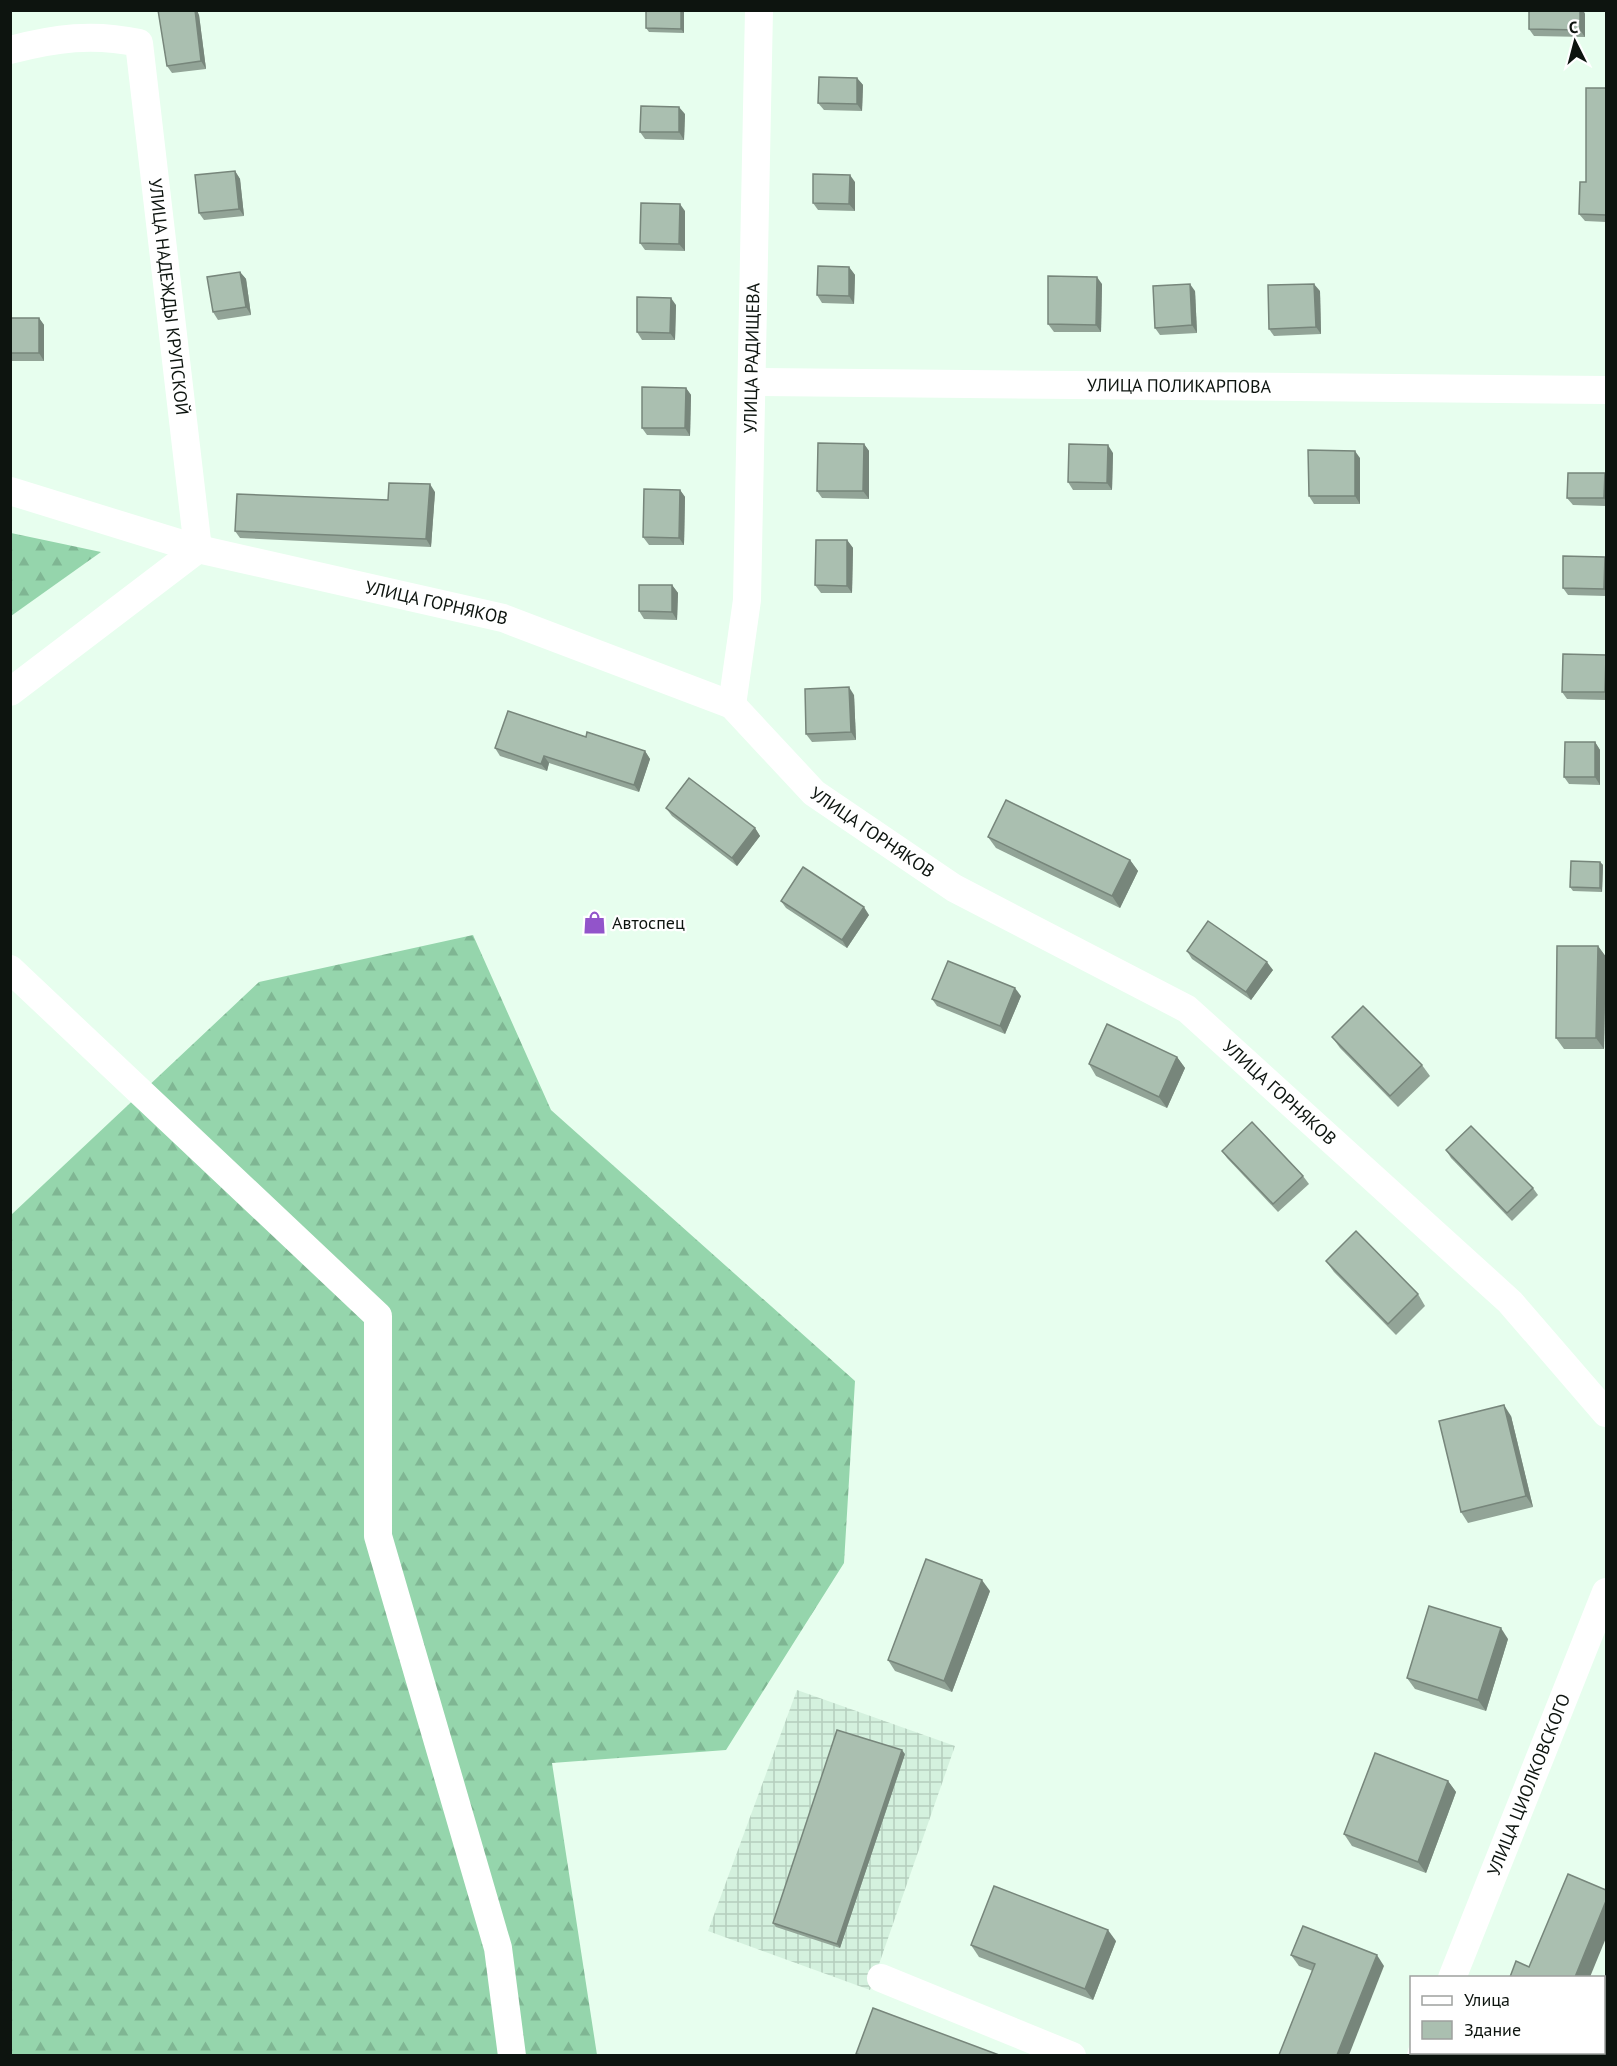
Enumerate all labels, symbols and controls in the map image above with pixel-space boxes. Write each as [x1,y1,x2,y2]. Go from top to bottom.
north arrow [1545,12,1605,72]
text: С [1568,17,1579,37]
street label: УЛИЦА НАДЕЖДЫ КРУПСКОЙ [144,177,194,416]
street label: УЛИЦА РАДИЩЕВА [738,282,764,434]
street label: УЛИЦА ПОЛИКАРПОВА [1087,373,1272,398]
street label: УЛИЦА ГОРНЯКОВ [363,575,510,630]
street label: УЛИЦА ГОРНЯКОВ [806,782,939,882]
shop icon: Автоспец [581,910,607,936]
place label: Автоспец [612,911,685,934]
street label: УЛИЦА ГОРНЯКОВ [1218,1035,1341,1150]
street label: УЛИЦА ЦИОЛКОВСКОГО [1482,1690,1575,1879]
legend [1410,1976,1605,2054]
text: Улица [1464,1988,1510,2011]
text: Здание [1464,2018,1521,2041]

